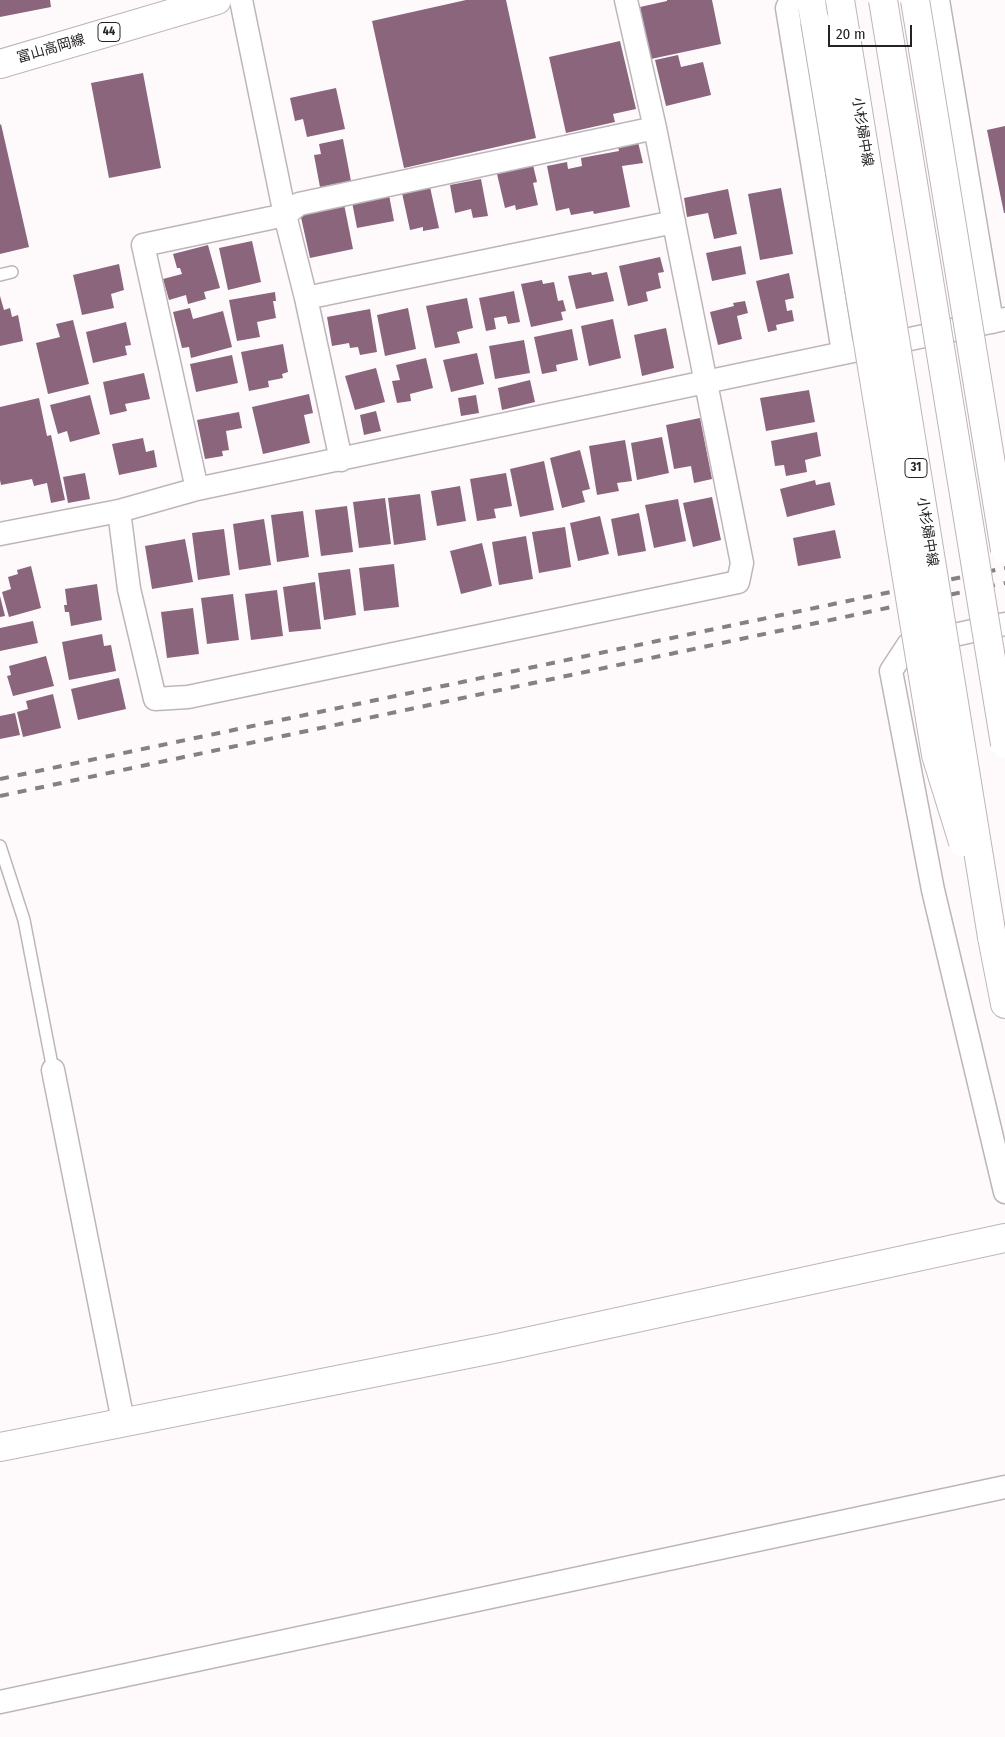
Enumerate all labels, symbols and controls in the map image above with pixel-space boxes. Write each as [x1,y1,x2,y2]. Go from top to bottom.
scale bar [830,15,914,47]
road number: 44 [98,22,120,42]
text: 20 m [836,25,866,43]
street label: 富山高岡線 [15,31,87,67]
street label: 小杉婦中線 [848,96,876,168]
road number: 31 [905,458,927,478]
street label: 小杉婦中線 [913,496,941,568]

